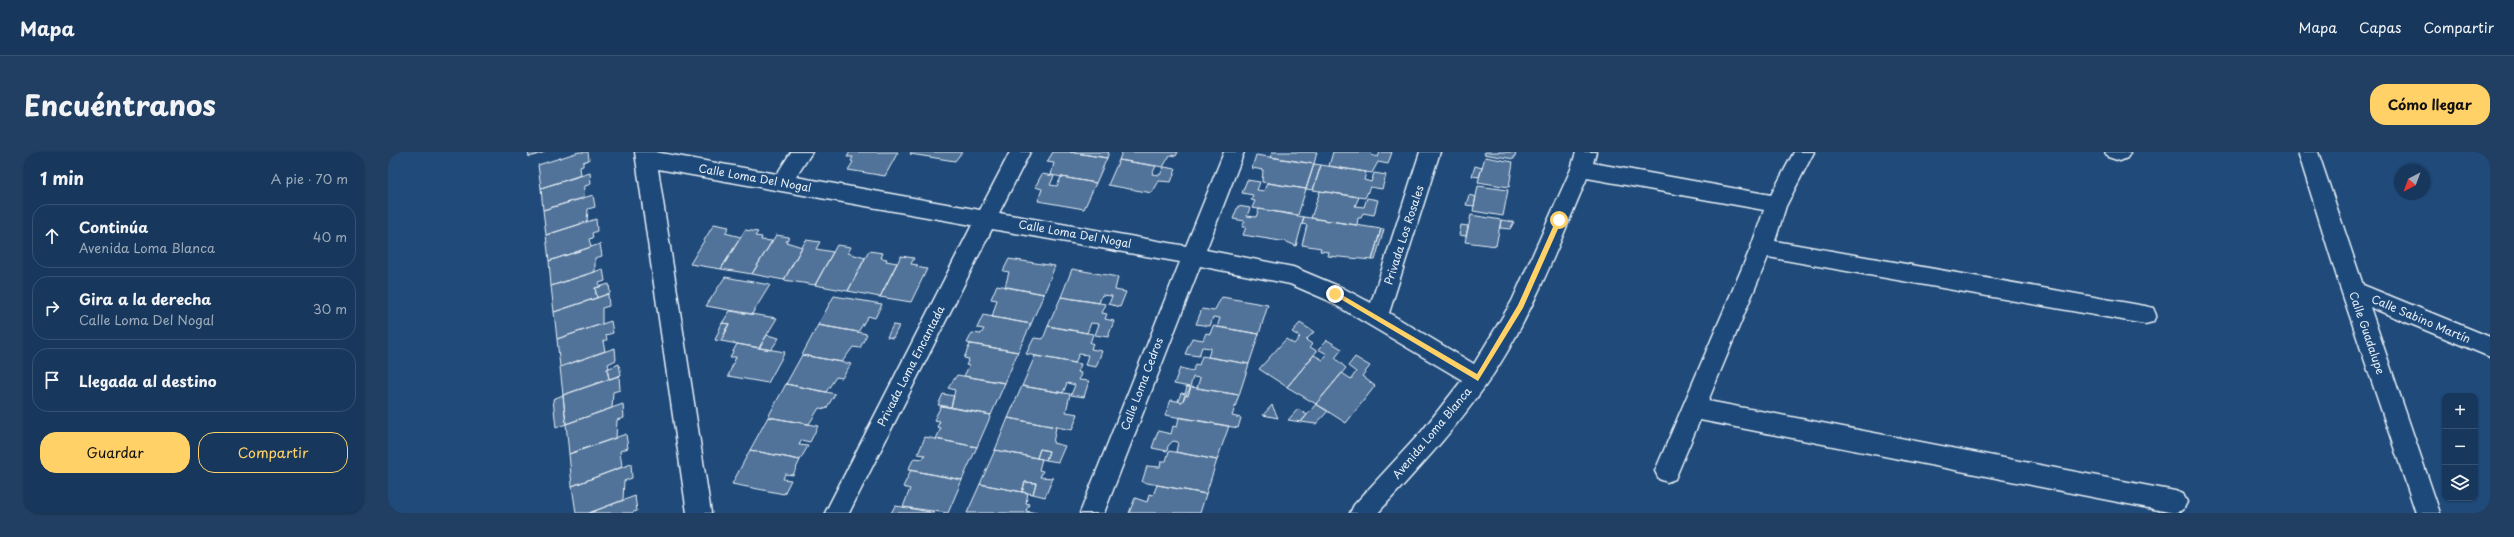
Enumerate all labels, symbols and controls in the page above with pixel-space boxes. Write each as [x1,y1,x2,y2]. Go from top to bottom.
text: Mapa [20,14,75,42]
text: Mapa [2299,17,2337,38]
text: Capas [2359,17,2401,38]
text: Compartir [2423,17,2494,38]
text: Encuéntranos [24,83,216,126]
button: Cómo llegar [2370,84,2490,125]
street label: Calle Loma Del Nogal [697,159,813,196]
north arrow [2394,164,2430,200]
text: 1 min [40,165,84,191]
text: A pie · 70 m [271,169,348,188]
street label: Privada Los Rosales [1379,183,1428,287]
route start [1550,211,1568,229]
text: Continúa [79,215,148,238]
street label: Calle Loma Del Nogal [1017,215,1133,252]
icon: ahead [41,225,63,247]
text: 40 m [313,227,347,246]
text: Avenida Loma Blanca [79,238,215,257]
route end [1326,285,1344,303]
text: Gira a la derecha [79,287,211,310]
street label: Calle Guadalupe [2345,289,2390,377]
street label: Calle Sabino Martín [2369,290,2473,347]
icon: right [41,297,63,319]
text: 30 m [313,299,347,318]
street label: Privada Loma Encantada [873,302,948,429]
text: Calle Loma Del Nogal [79,310,214,329]
street label: Calle Loma Cedros [1116,335,1167,433]
icon: arrive [41,369,63,391]
text: Llegada al destino [79,369,217,392]
street label: Avenida Loma Blanca [1388,383,1475,482]
map controls [2442,393,2478,501]
button: + [2442,393,2478,429]
button: − [2442,429,2478,465]
button: Guardar [40,432,190,473]
button: Compartir [198,432,348,473]
button: layers [2442,465,2478,501]

